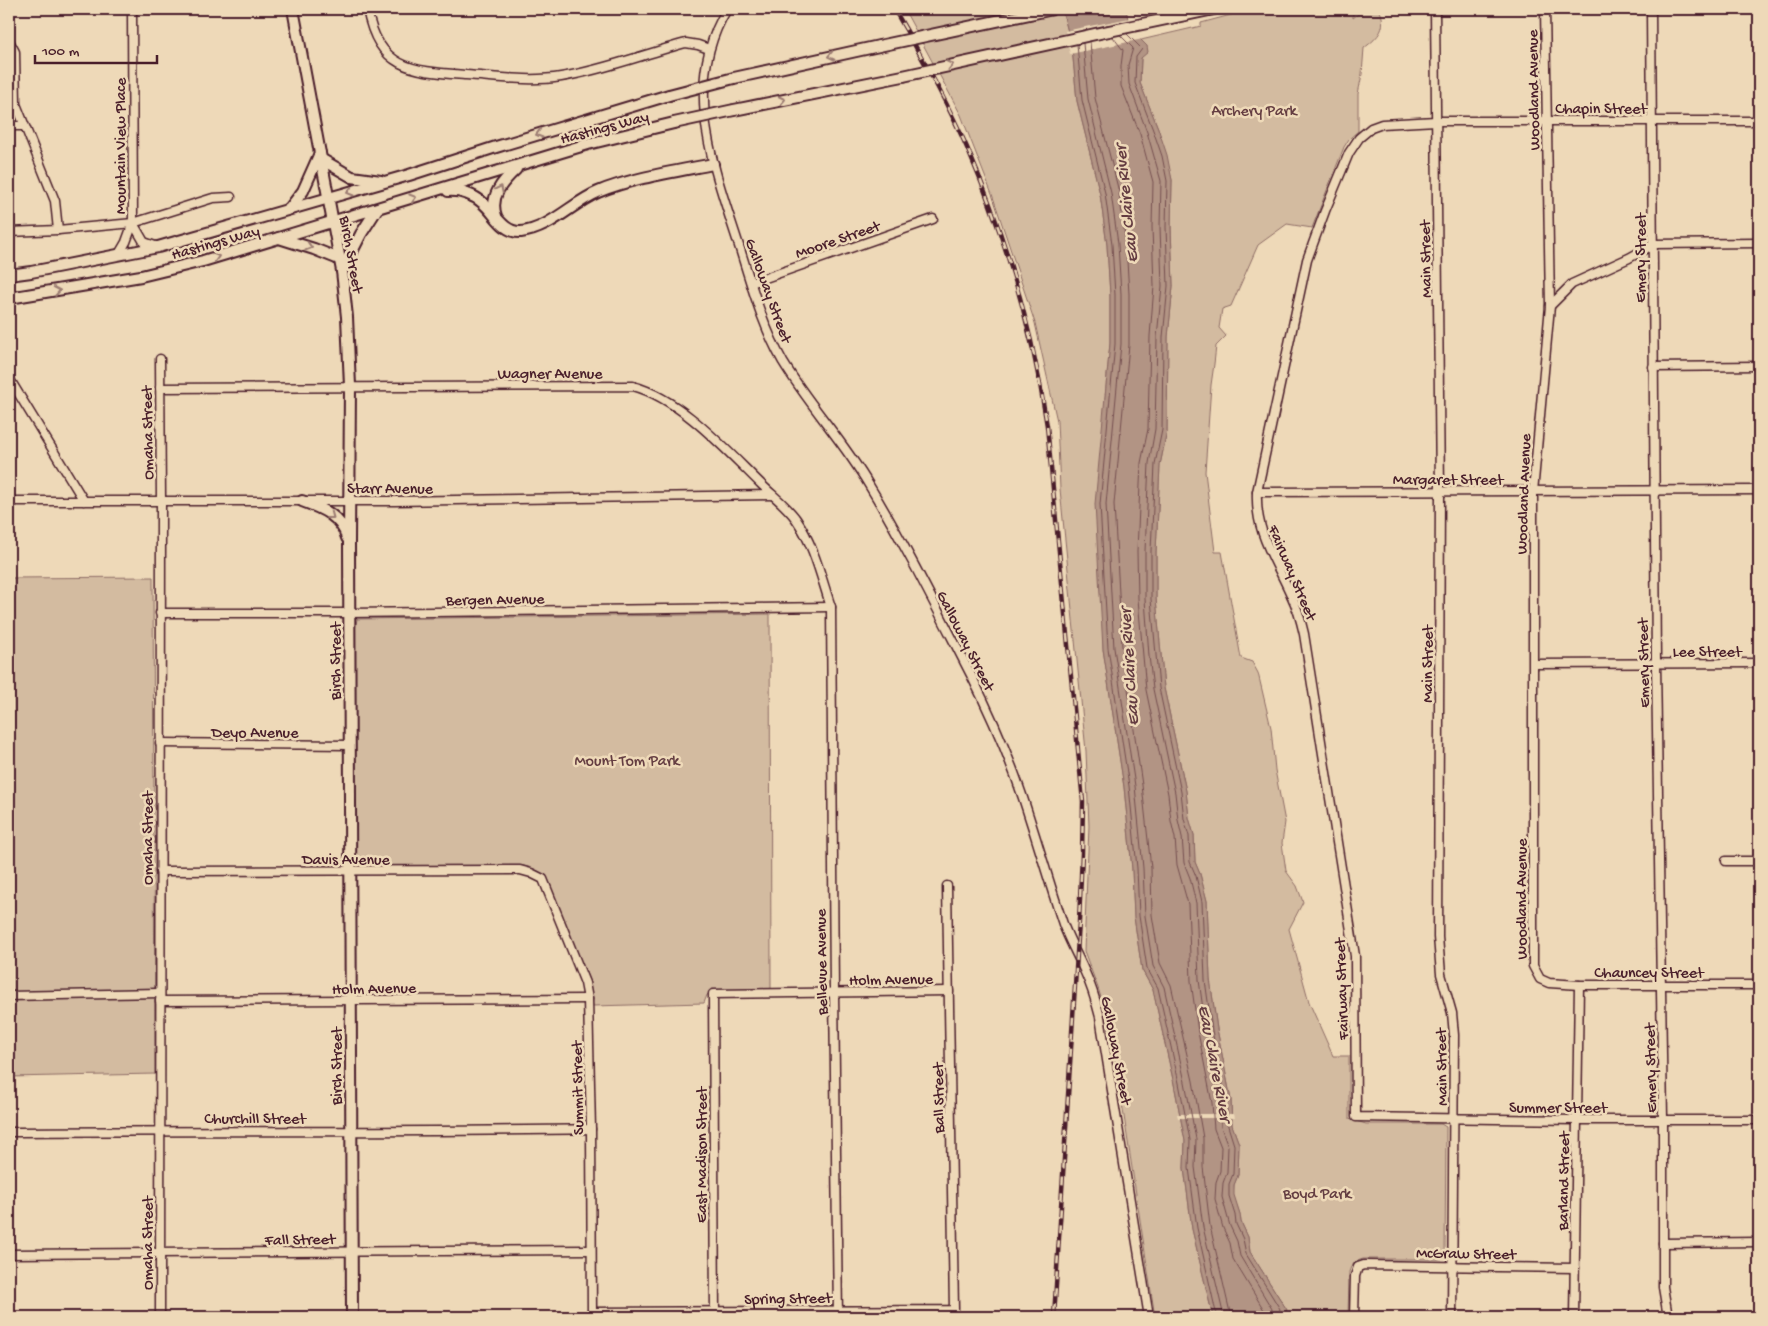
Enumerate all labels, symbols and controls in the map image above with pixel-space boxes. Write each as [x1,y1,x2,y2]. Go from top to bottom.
street label: Woodland Avenue [1525,29,1546,151]
scale bar [35,32,158,64]
text: 100 m [41,43,80,61]
one-way arrow [827,50,835,61]
one-way arrow [946,60,955,71]
street label: Mountain View Place [113,77,132,214]
one-way arrow [777,96,786,106]
street label: Chapin Street [1555,101,1648,120]
park label: Archery Park [1211,103,1298,122]
street label: Hastings Way [559,108,651,150]
one-way arrow [535,129,543,139]
water label: Eau Claire River [1110,140,1144,264]
one-way arrow [494,185,504,194]
one-way arrow [346,186,354,197]
one-way arrow [408,194,417,204]
street label: Emery Street [1633,212,1652,303]
street label: Birch Street [333,214,366,296]
street label: Moore Street [793,218,884,265]
street label: Main Street [1417,219,1438,298]
street label: Hastings Way [170,223,262,266]
street label: Galloway Street [739,236,795,347]
one-way arrow [304,242,313,252]
one-way arrow [211,253,219,263]
one-way arrow [53,286,61,296]
street label: Wagner Avenue [497,366,603,385]
street label: Omaha Street [139,384,160,480]
street label: Woodland Avenue [1514,433,1537,555]
street label: Margaret Street [1393,472,1505,491]
street label: Starr Avenue [347,481,434,500]
one-way arrow [326,510,335,519]
street label: Fairway Street [1262,522,1320,625]
street label: Galloway Street [930,588,998,696]
street label: Bergen Avenue [444,591,545,612]
water label: Eau Claire River [1116,603,1145,727]
street label: Emery Street [1635,617,1656,708]
street label: Birch Street [328,621,347,701]
street label: Main Street [1420,624,1439,703]
street label: Lee Street [1673,644,1743,663]
street label: Deyo Avenue [211,725,299,744]
park label: Mount Tom Park [575,753,681,772]
street label: Omaha Street [140,790,159,885]
street label: Woodland Avenue [1514,838,1533,959]
street label: Davis Avenue [301,852,391,871]
street label: Bellevue Avenue [813,908,834,1016]
street label: Fairway Street [1332,936,1355,1041]
street label: Chauncey Street [1594,965,1705,984]
street label: Holm Avenue [849,971,934,992]
street label: Holm Avenue [332,980,417,1001]
street label: Galloway Street [1095,995,1135,1108]
water label: Eau Claire River [1192,1003,1236,1127]
street label: Emery Street [1642,1022,1663,1113]
street label: Birch Street [329,1026,348,1106]
street label: Main Street [1433,1027,1454,1106]
street label: Summit Street [569,1039,590,1135]
street label: Ball Street [930,1061,951,1134]
street label: East Madison Street [694,1085,713,1223]
street label: Summer Street [1509,1100,1608,1119]
street label: Churchill Street [204,1111,307,1130]
street label: Barland Street [1555,1130,1576,1232]
park label: Boyd Park [1282,1186,1353,1205]
street label: Omaha Street [140,1195,159,1290]
street label: Fall Street [264,1231,337,1252]
street label: McGraw Street [1416,1245,1518,1266]
street label: Spring Street [744,1290,833,1311]

